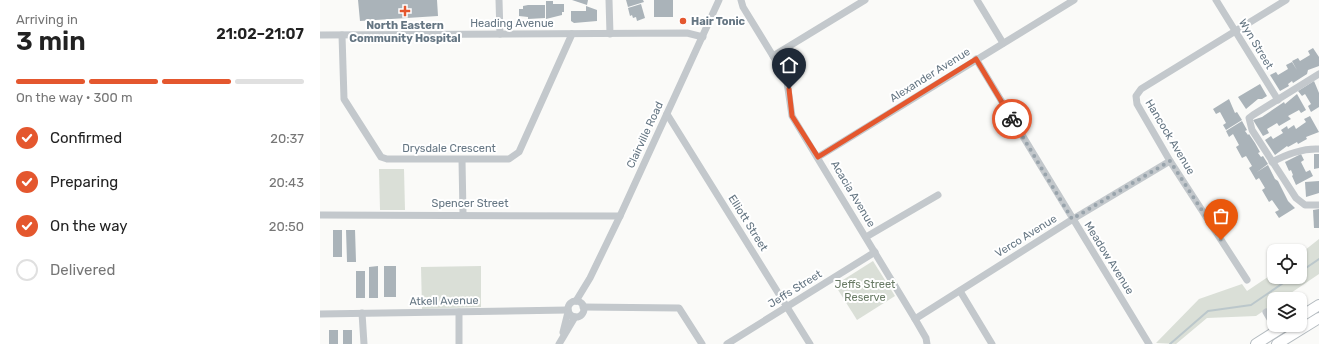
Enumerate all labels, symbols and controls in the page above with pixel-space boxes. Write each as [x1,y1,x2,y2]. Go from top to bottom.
marker: North Eastern Community Hospital [399,5,411,17]
text: Arriving in [16,12,78,27]
place label: Hair Tonic [691,15,746,28]
marker: Hair Tonic [678,16,688,26]
street label: Heading Avenue [470,17,554,30]
street label: Wyn Street [1236,17,1276,72]
place label: North Eastern Community Hospital [349,19,461,45]
text: 21:02–21:07 [216,25,304,43]
text: 3 min [16,26,86,57]
street label: Alexander Avenue [887,45,973,105]
pin [772,48,806,89]
icon: home [778,54,800,76]
text: On the way · 300 m [16,90,133,105]
street label: Hancock Avenue [1142,97,1198,177]
courier [992,99,1032,139]
street label: Clairville Road [624,100,666,170]
icon: bike [1001,108,1023,130]
icon: check [16,127,38,149]
text: Confirmed [50,129,122,147]
text: 20:37 [270,131,304,146]
street label: Drysdale Crescent [402,142,497,155]
street label: Acacia Avenue [828,158,878,230]
icon: check [16,171,38,193]
text: Preparing [50,173,118,191]
text: 20:43 [269,175,304,190]
street label: Elliott Street [726,192,771,254]
street label: Spencer Street [432,197,509,210]
pin [1204,199,1238,240]
icon: bag [1210,205,1232,227]
street label: Verco Avenue [993,212,1059,260]
icon: check [16,215,38,237]
text: On the way [50,217,128,235]
text: 20:50 [269,219,304,234]
street label: Meadow Avenue [1081,219,1137,297]
map controls [1267,244,1307,332]
button: locate [1267,244,1307,284]
text: Delivered [50,261,115,279]
street label: Jeffs Street [766,267,825,311]
park label: Jeffs Street Reserve [835,278,896,304]
button: layers [1267,292,1307,332]
street label: Atkell Avenue [409,294,479,308]

